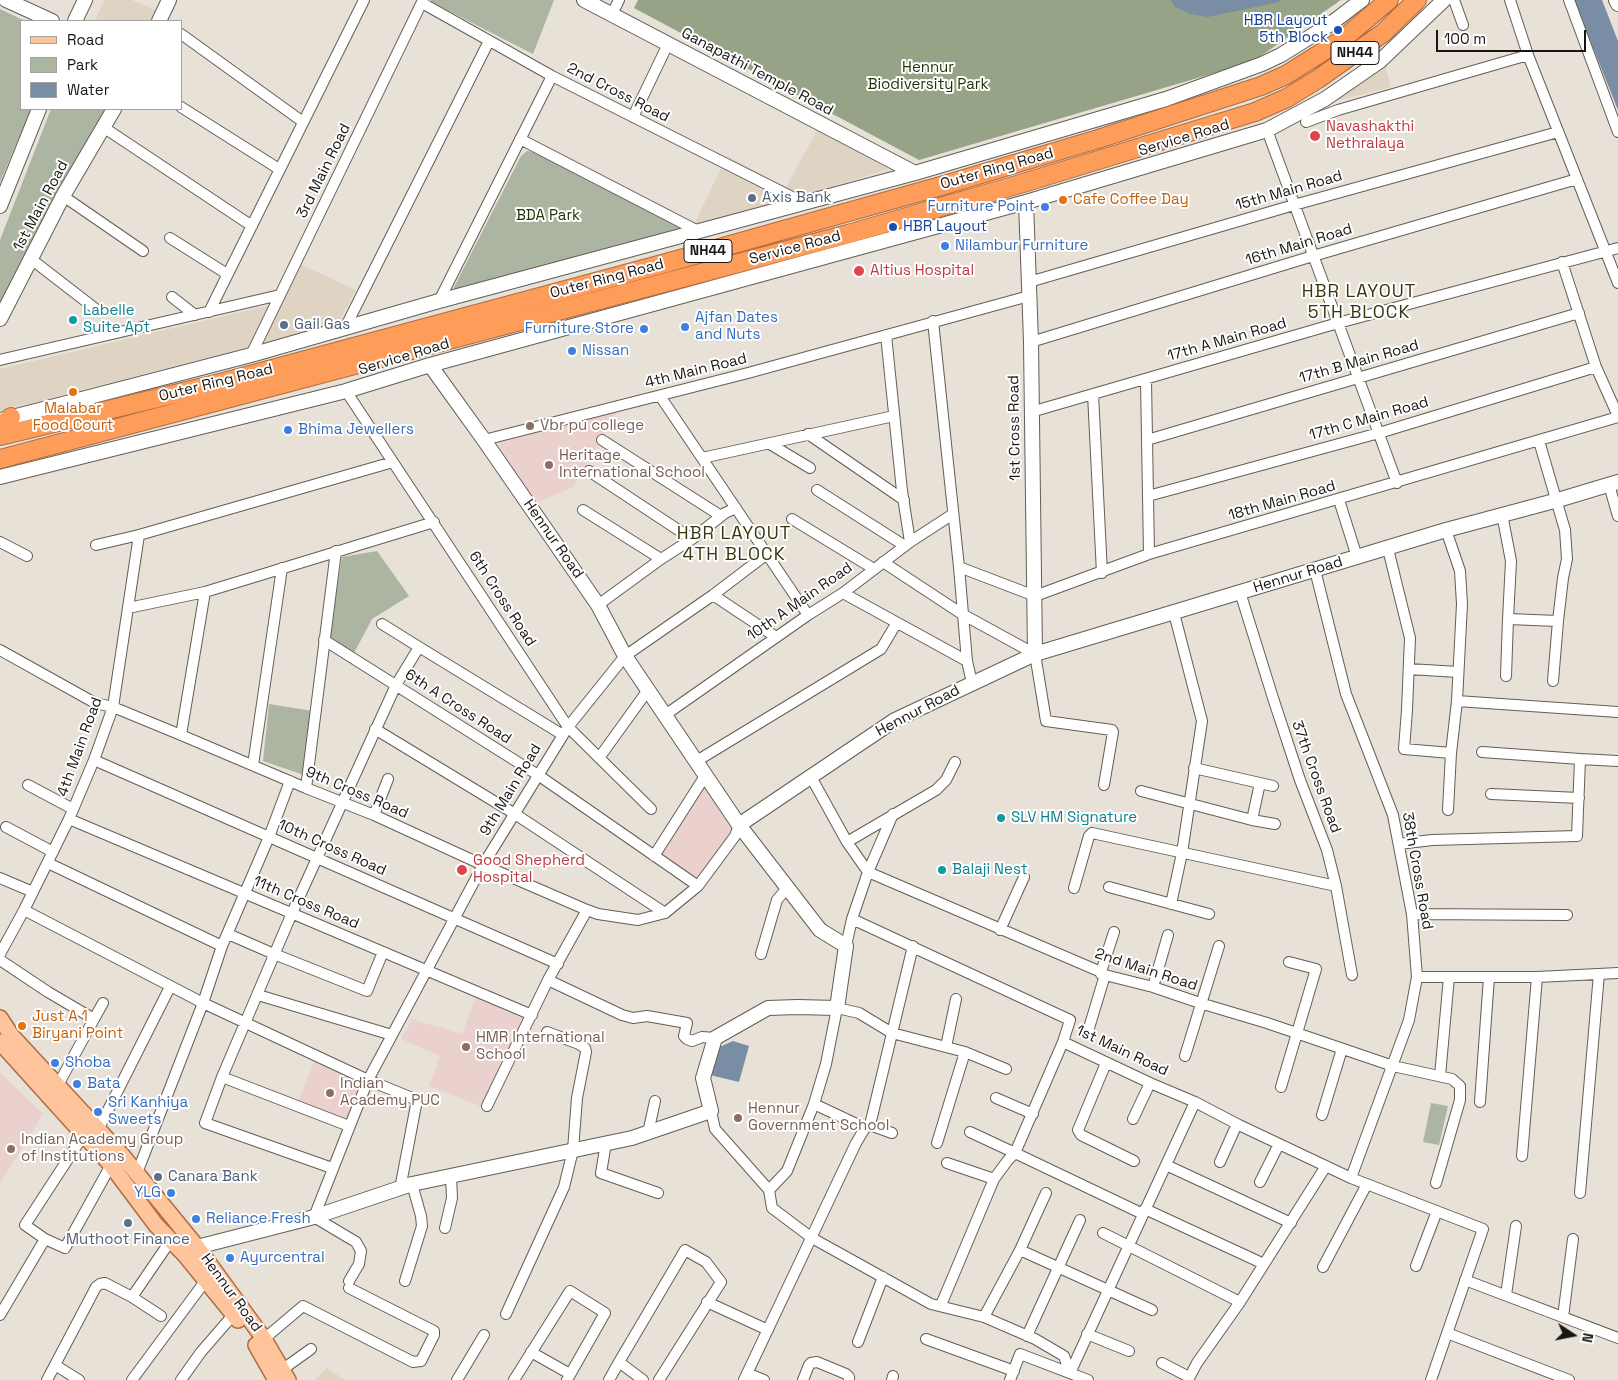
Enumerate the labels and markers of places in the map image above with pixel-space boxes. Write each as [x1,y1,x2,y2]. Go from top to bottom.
place label: HBR Layout 5th Block [1244,12,1328,47]
marker: HBR Layout 5th Block [1332,24,1344,36]
place label: Navashakthi Nethralaya [1326,118,1414,153]
marker: Navashakthi Nethralaya [1308,129,1322,143]
place label: Axis Bank [762,189,832,207]
place label: Cafe Coffee Day [1073,191,1189,209]
marker: Axis Bank [746,192,758,204]
marker: Cafe Coffee Day [1057,194,1069,206]
place label: Furniture Point [927,198,1035,216]
marker: Furniture Point [1039,201,1051,213]
place label: HBR Layout [903,218,987,236]
marker: HBR Layout [887,221,899,233]
place label: Nilambur Furniture [955,237,1088,255]
marker: Nilambur Furniture [939,240,951,252]
place label: Altius Hospital [870,262,974,280]
marker: Altius Hospital [852,264,866,278]
place label: Labelle Suite Apt [83,302,150,337]
place label: Ajfan Dates and Nuts [695,309,778,344]
marker: Labelle Suite Apt [67,314,79,326]
place label: Gail Gas [294,316,350,334]
marker: Gail Gas [278,319,290,331]
place label: Furniture Store [525,320,634,338]
marker: Ajfan Dates and Nuts [679,321,691,333]
marker: Furniture Store [638,323,650,335]
place label: Nissan [582,342,629,360]
marker: Nissan [566,345,578,357]
marker: Malabar Food Court [67,386,79,398]
place label: Malabar Food Court [33,400,113,435]
place label: Vbr pu college [540,417,644,435]
marker: Vbr pu college [524,420,536,432]
place label: Bhima Jewellers [298,421,414,439]
marker: Bhima Jewellers [282,424,294,436]
place label: Heritage International School [559,447,705,482]
marker: Heritage International School [543,459,555,471]
place label: SLV HM Signature [1011,809,1137,827]
marker: SLV HM Signature [995,812,1007,824]
place label: Good Shepherd Hospital [473,852,585,887]
place label: Balaji Nest [952,861,1028,879]
marker: Good Shepherd Hospital [455,863,469,877]
marker: Balaji Nest [936,864,948,876]
place label: Just A 1 Biryani Point [32,1008,123,1043]
marker: Just A 1 Biryani Point [16,1020,28,1032]
place label: HMR International School [476,1029,605,1064]
marker: HMR International School [460,1041,472,1053]
place label: Shoba [65,1054,111,1072]
marker: Shoba [49,1057,61,1069]
place label: Bata [87,1075,121,1093]
place label: Indian Academy PUC [340,1075,440,1110]
marker: Bata [71,1078,83,1090]
marker: Indian Academy PUC [324,1087,336,1099]
place label: Sri Kanhiya Sweets [108,1094,188,1129]
place label: Hennur Government School [748,1100,889,1135]
marker: Sri Kanhiya Sweets [92,1106,104,1118]
marker: Hennur Government School [732,1112,744,1124]
place label: Indian Academy Group of Institutions [21,1131,183,1166]
marker: Indian Academy Group of Institutions [5,1143,17,1155]
place label: Canara Bank [168,1168,258,1186]
marker: Canara Bank [152,1171,164,1183]
place label: YLG [134,1184,161,1202]
marker: YLG [165,1187,177,1199]
place label: Reliance Fresh [206,1210,311,1228]
marker: Reliance Fresh [190,1213,202,1225]
marker: Muthoot Finance [122,1217,134,1229]
place label: Muthoot Finance [66,1231,190,1249]
place label: Ayurcentral [240,1249,325,1267]
marker: Ayurcentral [224,1252,236,1264]

